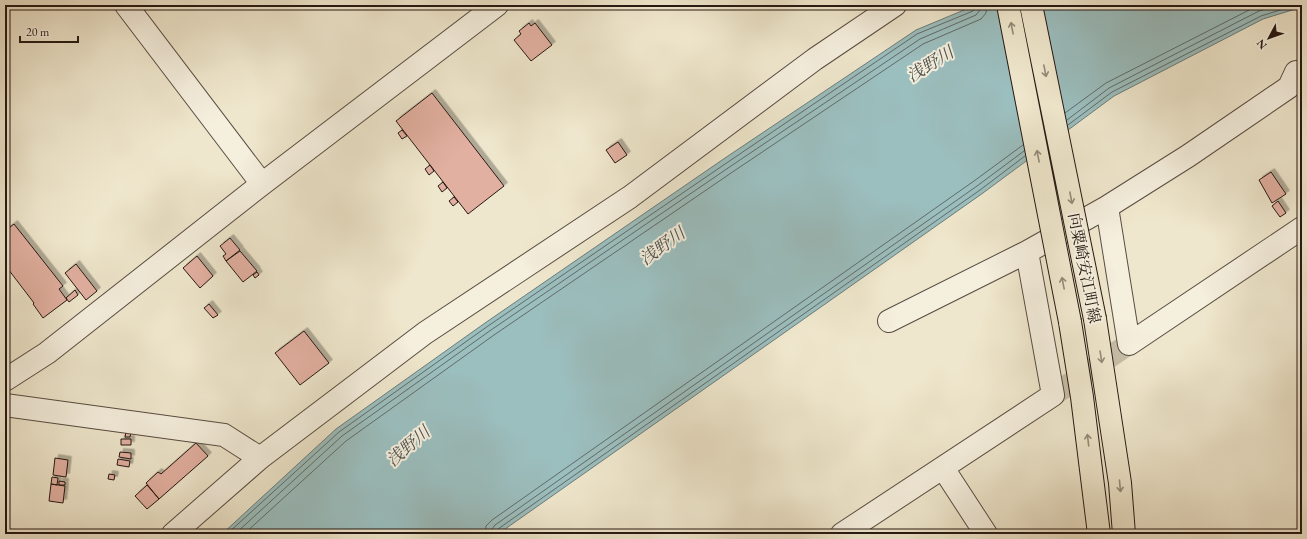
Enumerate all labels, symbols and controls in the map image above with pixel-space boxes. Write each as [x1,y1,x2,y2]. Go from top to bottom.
scale bar [20,18,78,44]
north arrow [1249,18,1289,58]
one-way arrow [1008,22,1016,35]
text: 20 m [26,24,50,40]
text: N [1253,37,1270,53]
water label: 浅野川 [903,40,959,87]
one-way arrow [1041,64,1049,77]
one-way arrow [1033,150,1041,163]
one-way arrow [1067,191,1075,204]
street label: 向粟崎安江町線 [1064,211,1106,325]
water label: 浅野川 [635,221,691,270]
one-way arrow [1058,277,1066,290]
one-way arrow [1097,351,1105,364]
water label: 浅野川 [382,420,436,471]
one-way arrow [1084,434,1092,447]
one-way arrow [1117,479,1124,492]

